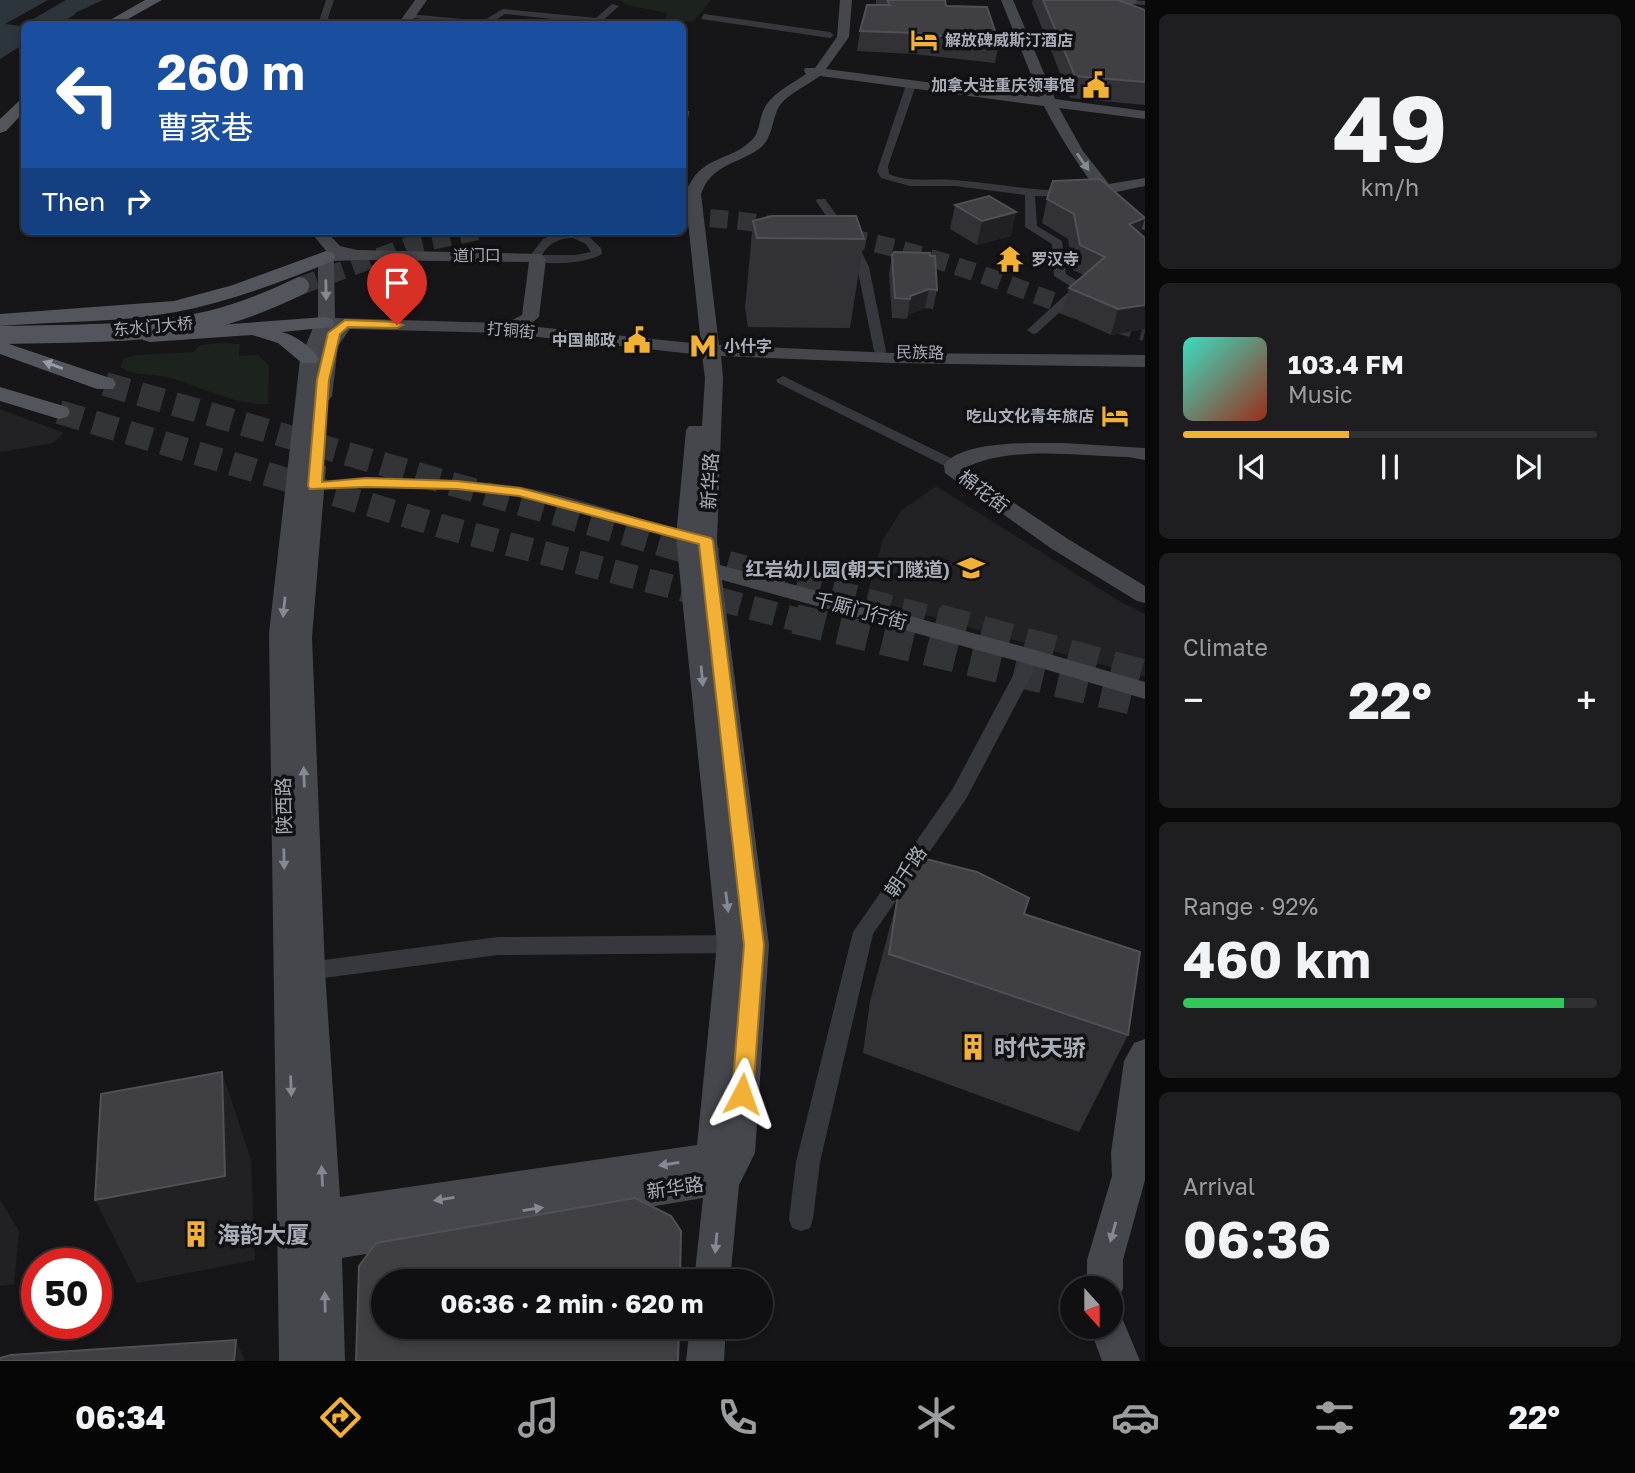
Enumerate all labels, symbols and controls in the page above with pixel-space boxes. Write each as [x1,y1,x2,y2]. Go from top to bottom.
hotel icon: 解放碑威斯汀酒店 [909,25,939,55]
place label: 解放碑威斯汀酒店 [945,30,1073,50]
text: 260 m [157,42,305,101]
icon: left [42,49,133,140]
public building icon: 加拿大驻重庆领事馆 [1081,70,1111,100]
text: 49 [1333,73,1447,182]
place label: 加拿大驻重庆领事馆 [931,75,1075,95]
text: 曹家巷 [157,108,253,146]
one-way arrow [1076,153,1090,171]
text: km/h [1361,173,1419,201]
icon: right [119,182,157,220]
text: Then [42,186,105,217]
temple icon: 罗汉寺 [995,244,1025,274]
street label: 道门口 [453,245,501,265]
place label: 罗汉寺 [1031,249,1079,269]
pin [367,253,427,325]
icon: arrive [378,264,416,302]
one-way arrow [321,280,332,302]
street label: 东水门大桥 [112,313,194,339]
street label: 打铜街 [486,318,536,342]
public building icon: 中国邮政 [622,325,652,355]
place label: 中国邮政 [552,330,616,350]
metro station icon: 小什字 [688,331,718,361]
place label: 小什字 [724,336,772,356]
street label: 民族路 [896,342,944,362]
text: 103.4 FM [1288,349,1404,380]
one-way arrow [42,360,63,371]
text: Music [1288,380,1353,408]
hotel icon: 吃山文化青年旅店 [1100,401,1130,431]
place label: 吃山文化青年旅店 [966,406,1094,426]
icon: previous [1233,448,1271,486]
icon: pause [1371,448,1409,486]
icon: next [1509,448,1547,486]
street label: 新华路 [696,452,722,510]
street label: 棉花街 [954,465,1014,517]
school or university icon: 红岩幼儿园(朝天门隧道) [956,553,986,583]
place label: 红岩幼儿园(朝天门隧道) [746,557,950,580]
street label: 千厮门行街 [812,587,910,633]
one-way arrow [278,596,289,618]
text: Climate [1183,633,1268,661]
one-way arrow [697,665,708,687]
text: 22° [1348,668,1432,730]
text: − [1183,677,1204,722]
text: + [1576,677,1597,722]
one-way arrow [298,766,310,788]
street label: 陕西路 [271,777,295,835]
street label: 朝千路 [879,841,931,901]
one-way arrow [278,848,290,870]
one-way arrow [722,891,733,913]
text: Range · 92% [1183,892,1318,920]
text: 460 km [1183,927,1371,989]
building icon: 时代天骄 [958,1032,988,1062]
place label: 时代天骄 [994,1033,1086,1061]
position arrow [705,1057,779,1131]
one-way arrow [285,1075,296,1097]
one-way arrow [658,1159,680,1170]
one-way arrow [316,1165,327,1187]
street label: 新华路 [645,1172,705,1202]
text: Arrival [1183,1172,1255,1200]
one-way arrow [433,1194,455,1205]
one-way arrow [522,1203,544,1214]
text: 06:36 [1183,1207,1331,1269]
building icon: 海韵大厦 [181,1219,211,1249]
place label: 海韵大厦 [217,1220,309,1248]
one-way arrow [1108,1221,1118,1242]
one-way arrow [710,1232,721,1254]
speed limit sign: 50 [21,1248,112,1339]
north arrow [1060,1276,1124,1339]
map controls [1060,1276,1123,1339]
text: 06:36 · 2 min · 620 m [440,1288,704,1319]
one-way arrow [319,1291,330,1313]
icon: directions [316,1393,365,1442]
icon: music [514,1393,563,1442]
icon: phone [713,1393,762,1442]
icon: climate [912,1393,961,1442]
icon: car [1111,1393,1160,1442]
icon: filters [1310,1393,1359,1442]
text: 06:34 [75,1398,166,1436]
text: 22° [1508,1398,1560,1436]

